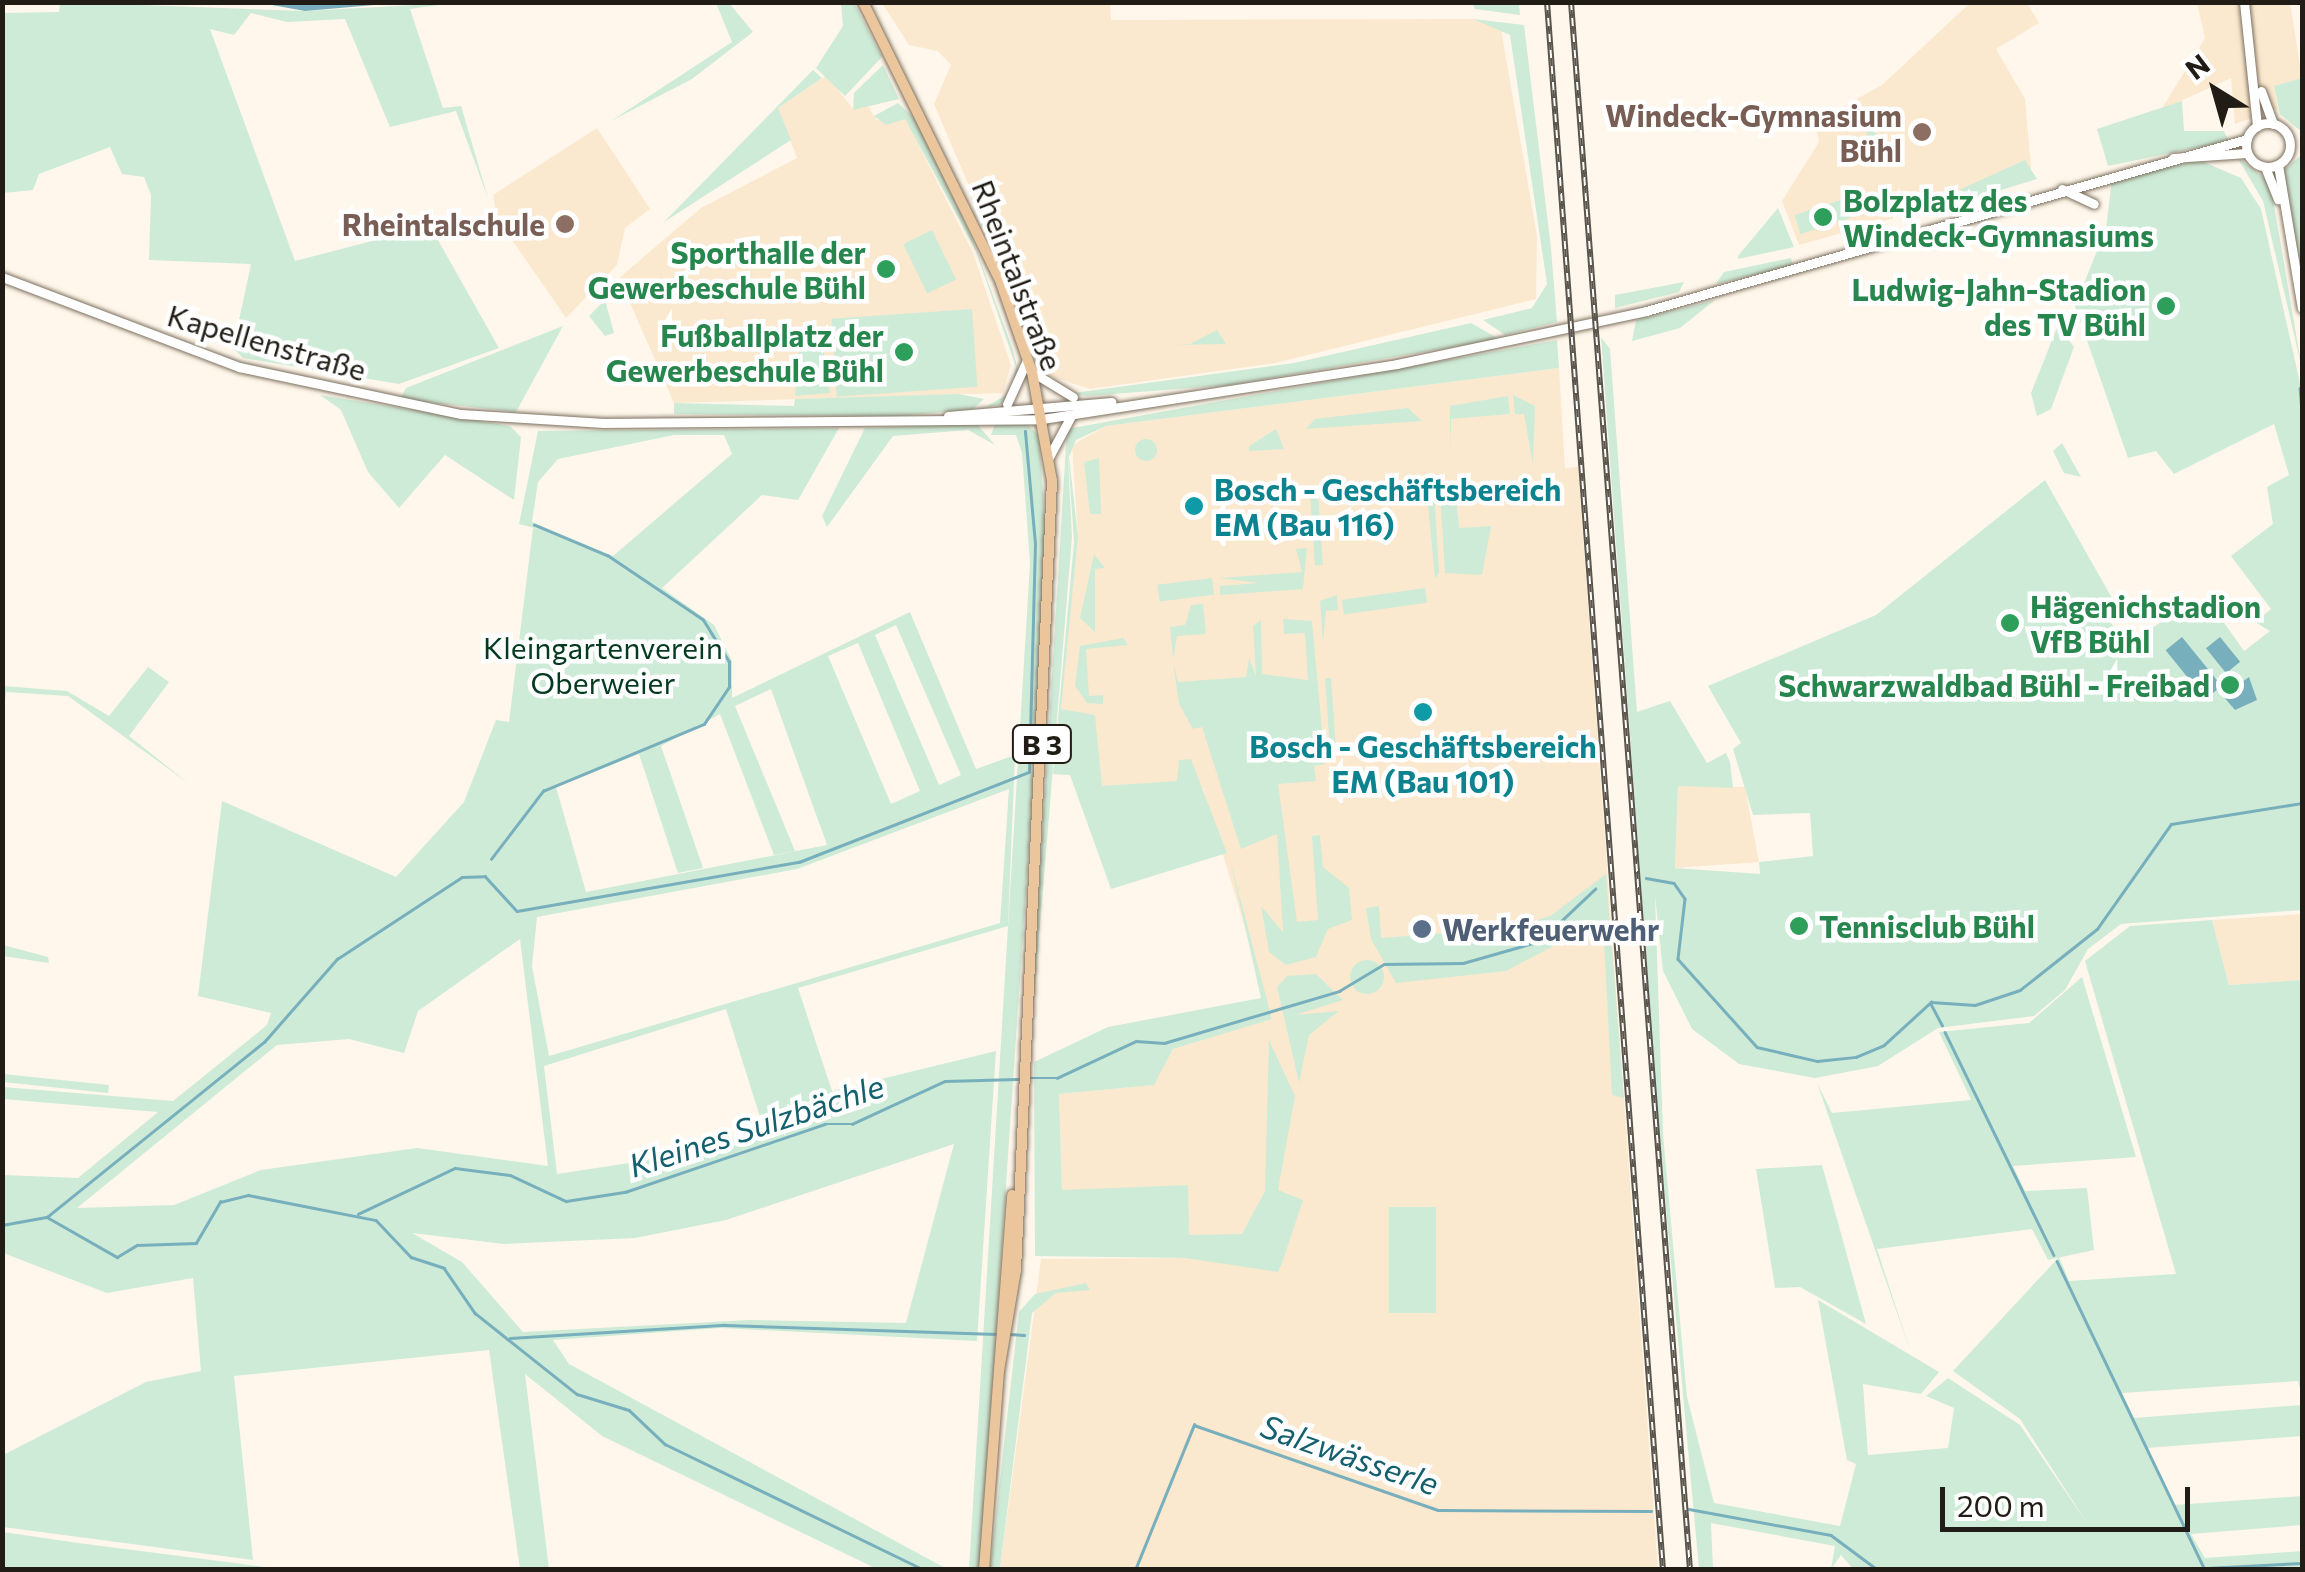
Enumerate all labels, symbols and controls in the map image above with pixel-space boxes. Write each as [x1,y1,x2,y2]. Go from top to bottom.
north arrow [2165,40,2265,140]
text: N [2178,46,2216,86]
place label: Windeck-Gymnasium Bühl [1605,97,1902,168]
marker: Windeck-Gymnasium Bühl [1911,121,1933,143]
street label: Rheintalstraße [965,175,1071,375]
place label: Bolzplatz des Windeck-Gymnasiums [1843,182,2154,252]
place label: Rheintalschule [342,206,545,242]
marker: Bolzplatz des Windeck-Gymnasiums [1812,206,1834,228]
marker: Rheintalschule [554,213,576,235]
place label: Sporthalle der Gewerbeschule Bühl [588,234,866,304]
marker: Sporthalle der Gewerbeschule Bühl [875,258,897,280]
place label: Ludwig-Jahn-Stadion des TV Bühl [1851,271,2146,342]
marker: Ludwig-Jahn-Stadion des TV Bühl [2155,295,2177,317]
street label: Kapellenstraße [164,296,370,388]
place label: Fußballplatz der Gewerbeschule Bühl [606,317,884,388]
marker: Fußballplatz der Gewerbeschule Bühl [893,341,915,363]
place label: Bosch - Geschäftsbereich EM (Bau 116) [1214,471,1561,542]
marker: Bosch - Geschäftsbereich EM (Bau 116) [1183,495,1205,517]
place label: Hägenichstadion VfB Bühl [2030,588,2261,658]
marker: Hägenichstadion VfB Bühl [1999,612,2021,634]
park label: Kleingartenverein Oberweier [483,629,723,700]
place label: Schwarzwaldbad Bühl - Freibad [1778,667,2210,703]
marker: Schwarzwaldbad Bühl - Freibad [2219,674,2241,696]
marker: Bosch - Geschäftsbereich EM (Bau 101) [1412,701,1434,723]
road number: B 3 [1010,721,1074,767]
place label: Bosch - Geschäftsbereich EM (Bau 101) [1249,728,1597,798]
place label: Tennisclub Bühl [1819,908,2035,944]
place label: Werkfeuerwehr [1442,911,1659,947]
marker: Tennisclub Bühl [1788,915,1810,937]
marker: Werkfeuerwehr [1411,918,1433,940]
water label: Kleines Sulzbächle [624,1066,888,1184]
water label: Salzwässerle [1256,1406,1444,1502]
scale bar [1945,1467,2195,1529]
text: 200 m [1957,1486,2045,1523]

